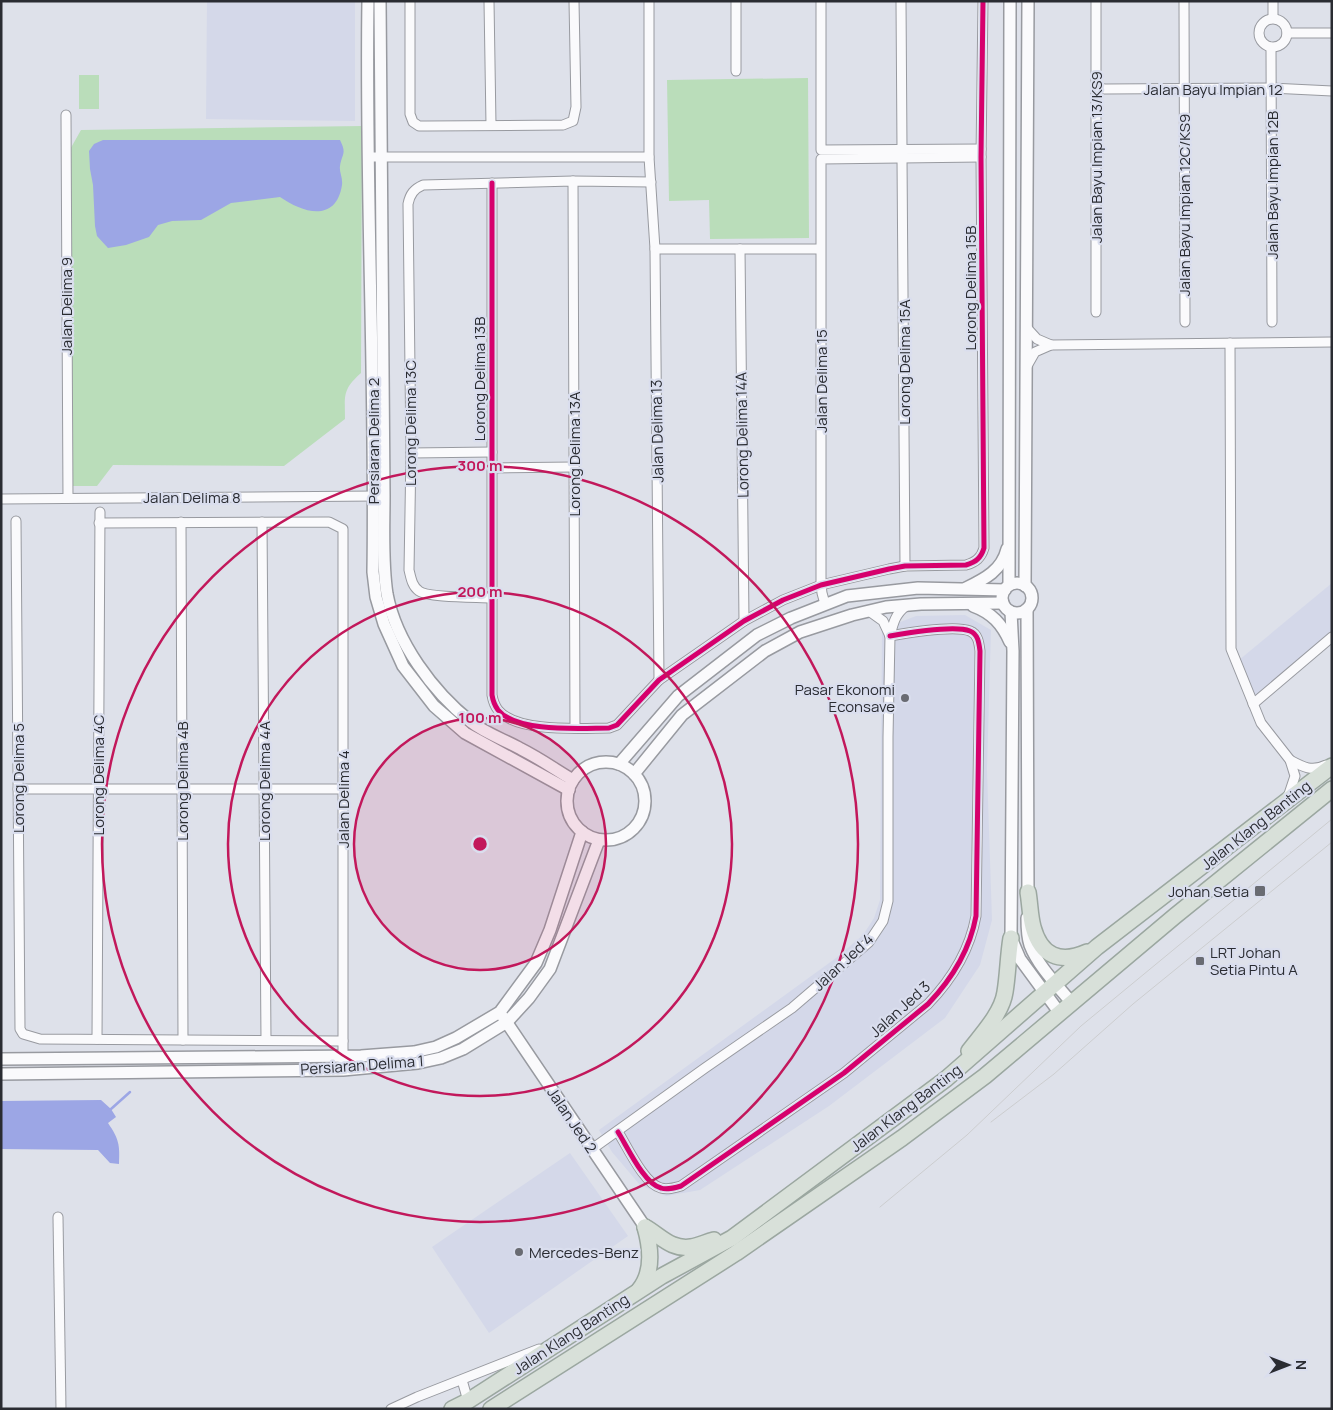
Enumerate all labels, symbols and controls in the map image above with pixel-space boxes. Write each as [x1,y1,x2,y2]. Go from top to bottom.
street label: Jalan Bayu Impian 13/KS9 [1086,71,1107,243]
street label: Jalan Bayu Impian 12 [1143,79,1283,100]
street label: Jalan Bayu Impian 12B [1262,111,1283,259]
street label: Jalan Bayu Impian 12C/KS9 [1174,114,1195,296]
street label: Lorong Delima 15B [960,225,981,351]
street label: Jalan Delima 9 [56,257,77,355]
street label: Lorong Delima 15A [894,299,915,425]
street label: Lorong Delima 13B [469,317,490,441]
street label: Jalan Delima 15 [811,329,832,433]
street label: Lorong Delima 13C [400,360,421,486]
street label: Lorong Delima 14A [730,371,754,498]
street label: Persiaran Delima 2 [363,378,384,504]
street label: Jalan Delima 13 [646,379,668,483]
street label: Lorong Delima 13A [564,391,585,517]
text: 300 m [458,455,502,476]
street label: Jalan Delima 8 [143,487,241,508]
text: 200 m [457,581,503,602]
place label: Pasar Ekonomi Econsave [795,679,895,717]
marker: Pasar Ekonomi Econsave [899,692,911,704]
text: 100 m [459,707,501,728]
street label: Lorong Delima 4C [88,714,109,835]
street label: Lorong Delima 4B [172,721,193,841]
street label: Lorong Delima 4A [254,721,275,841]
street label: Lorong Delima 5 [8,723,29,833]
street label: Jalan Delima 4 [333,750,354,848]
street label: Jalan Klang Banting [1197,775,1315,875]
centre of rings [471,835,489,853]
place label: Johan Setia [1168,881,1249,902]
marker: Johan Setia [1253,884,1267,898]
street label: Jalan Jed 4 [808,928,878,995]
place label: LRT Johan Setia Pintu A [1210,942,1298,980]
marker: LRT Johan Setia Pintu A [1194,955,1206,967]
street label: Jalan Jed 3 [865,976,935,1042]
street label: Persiaran Delima 1 [300,1050,424,1080]
street label: Jalan Klang Banting [846,1059,966,1157]
street label: Jalan Jed 2 [542,1083,602,1157]
place label: Mercedes-Benz [529,1242,639,1263]
marker: Mercedes-Benz [513,1246,525,1258]
street label: Jalan Klang Banting [509,1289,633,1379]
north arrow [1263,1340,1313,1390]
text: N [1292,1360,1311,1370]

